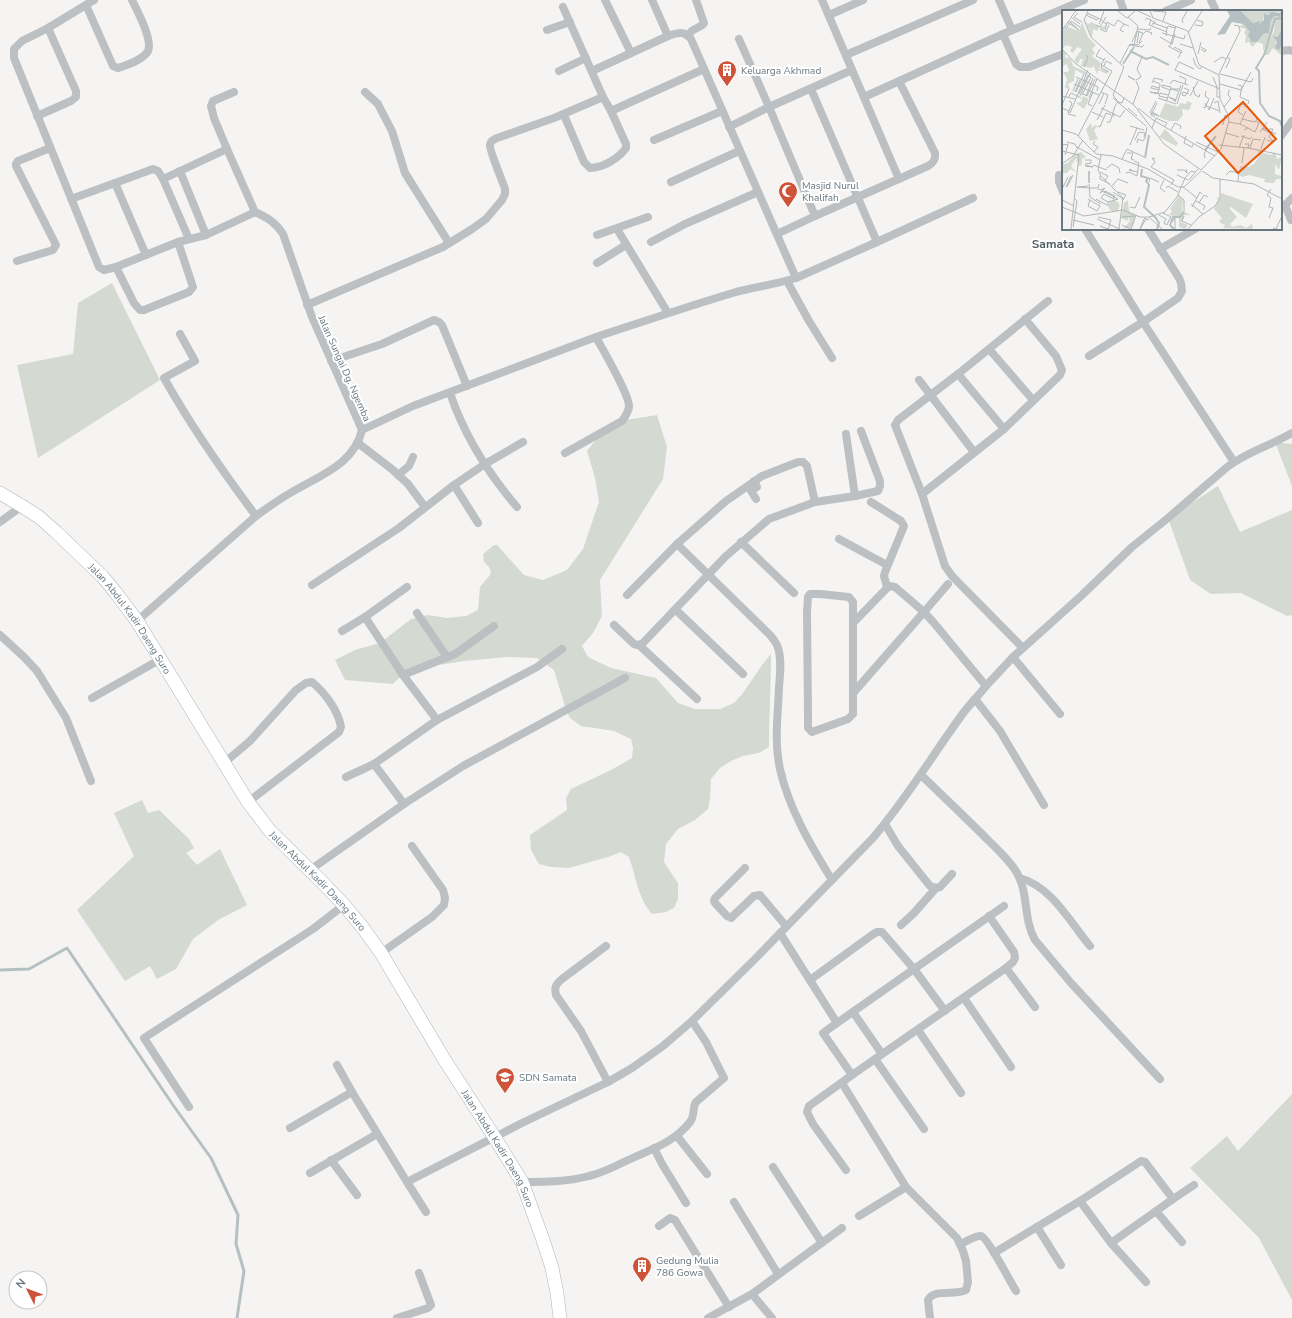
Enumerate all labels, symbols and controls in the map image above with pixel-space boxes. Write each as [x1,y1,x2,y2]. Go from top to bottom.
inset map [1062,10,1282,230]
building icon: Keluarga Akhmad [716,59,738,87]
place label: Keluarga Akhmad [741,64,821,78]
place label: Masjid Nurul Khalifah [802,179,859,205]
mosque icon: Masjid Nurul Khalifah [777,180,799,208]
district label: Samata [1032,236,1074,252]
street label: Jalan Sungai Dg. Ngemba [314,312,374,424]
street label: Jalan Abdul Kadir Daeng Suro [84,560,174,678]
street label: Jalan Abdul Kadir Daeng Suro [265,827,369,935]
school or university icon: SDN Samata [494,1066,516,1094]
place label: SDN Samata [519,1071,577,1085]
street label: Jalan Abdul Kadir Daeng Suro [457,1086,537,1210]
place label: Gedung Mulia 786 Gowa [656,1254,719,1280]
building icon: Gedung Mulia 786 Gowa [631,1255,653,1283]
north arrow [8,1270,48,1310]
text: N [13,1276,29,1292]

